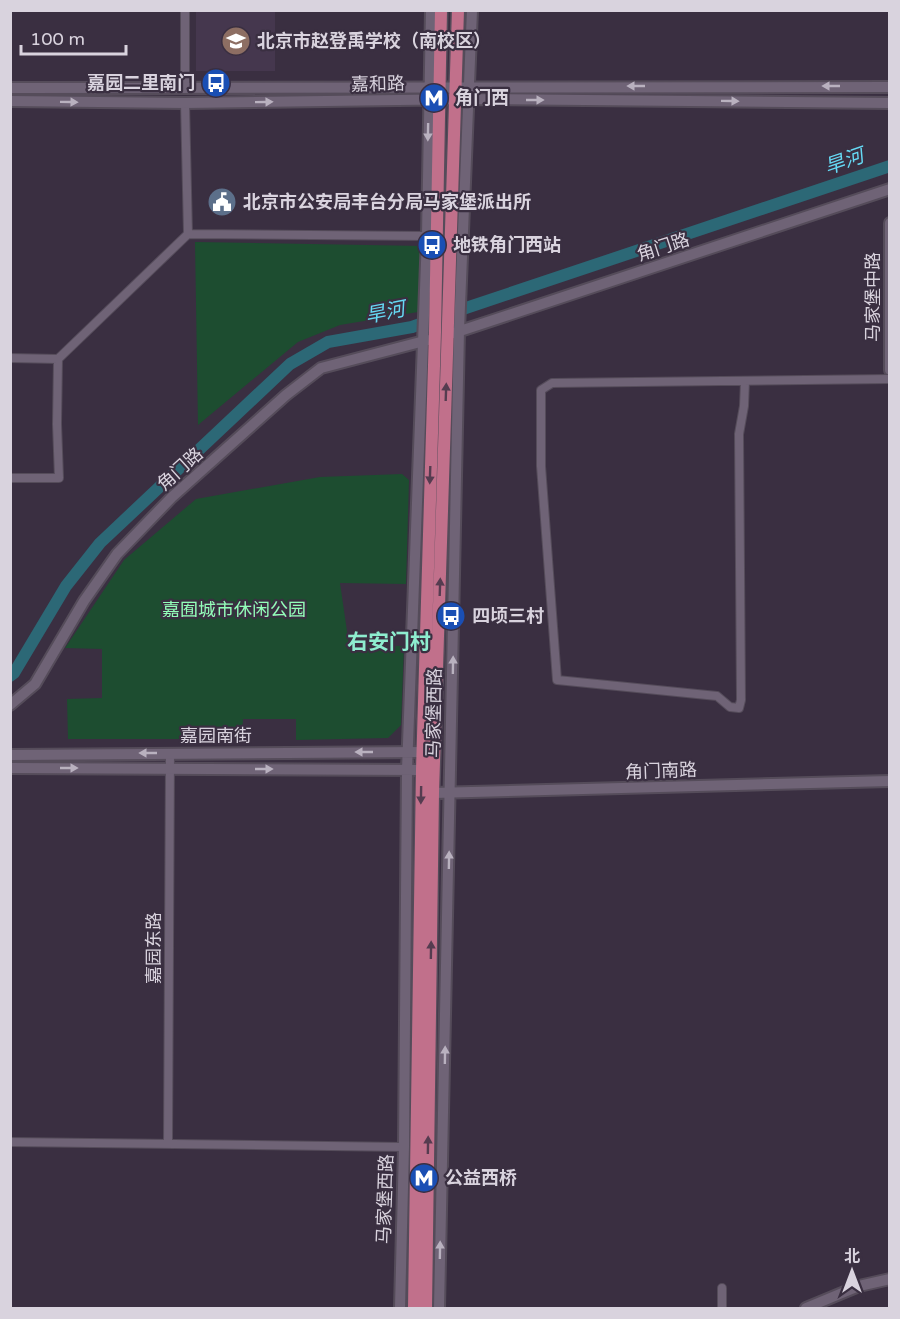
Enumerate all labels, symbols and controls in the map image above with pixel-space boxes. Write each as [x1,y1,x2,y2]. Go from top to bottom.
scale bar [21,18,126,56]
school or university icon: 北京市赵登禹学校（南校区） [220,25,252,57]
text: 100 m [30,28,85,50]
place label: 北京市赵登禹学校（南校区） [257,30,491,52]
bus stop icon: 嘉园二里南门 [200,67,232,99]
place label: 嘉园二里南门 [87,72,195,94]
street label: 嘉和路 [351,73,405,95]
one-way arrow [627,81,646,91]
one-way arrow [822,81,841,91]
metro station icon: 角门西 [418,82,450,114]
place label: 角门西 [455,87,509,109]
one-way arrow [526,95,545,105]
one-way arrow [721,96,740,106]
one-way arrow [59,97,78,107]
one-way arrow [254,97,273,107]
one-way arrow [423,122,433,141]
water label: 旱河 [822,143,871,180]
public building icon: 北京市公安局丰台分局马家堡派出所 [206,186,238,218]
place label: 北京市公安局丰台分局马家堡派出所 [243,191,531,213]
street label: 角门路 [634,228,692,266]
bus stop icon: 地铁角门西站 [416,229,448,261]
place label: 地铁角门西站 [453,234,561,256]
street label: 马家堡中路 [862,252,884,342]
water label: 旱河 [363,297,411,329]
one-way arrow [441,383,451,402]
street label: 角门路 [153,443,207,495]
one-way arrow [426,465,435,484]
one-way arrow [435,578,444,597]
park label: 嘉囿城市休闲公园 [162,599,306,621]
bus stop icon: 四顷三村 [435,600,467,632]
place label: 四顷三村 [472,605,544,627]
district label: 右安门村 [347,630,431,655]
one-way arrow [448,656,458,675]
street label: 马家堡西路 [422,668,446,758]
street label: 嘉园南街 [180,725,252,747]
one-way arrow [354,747,373,757]
one-way arrow [138,748,157,758]
street label: 角门南路 [625,759,697,783]
one-way arrow [59,763,78,773]
one-way arrow [254,764,273,774]
one-way arrow [416,786,426,805]
one-way arrow [444,851,454,870]
street label: 嘉园东路 [143,912,165,984]
one-way arrow [426,941,436,960]
one-way arrow [440,1046,449,1065]
one-way arrow [423,1136,433,1155]
street label: 马家堡西路 [372,1154,398,1244]
metro station icon: 公益西桥 [408,1162,440,1194]
place label: 公益西桥 [445,1167,517,1189]
one-way arrow [435,1241,445,1260]
north arrow [822,1241,882,1301]
text: 北 [844,1247,860,1267]

